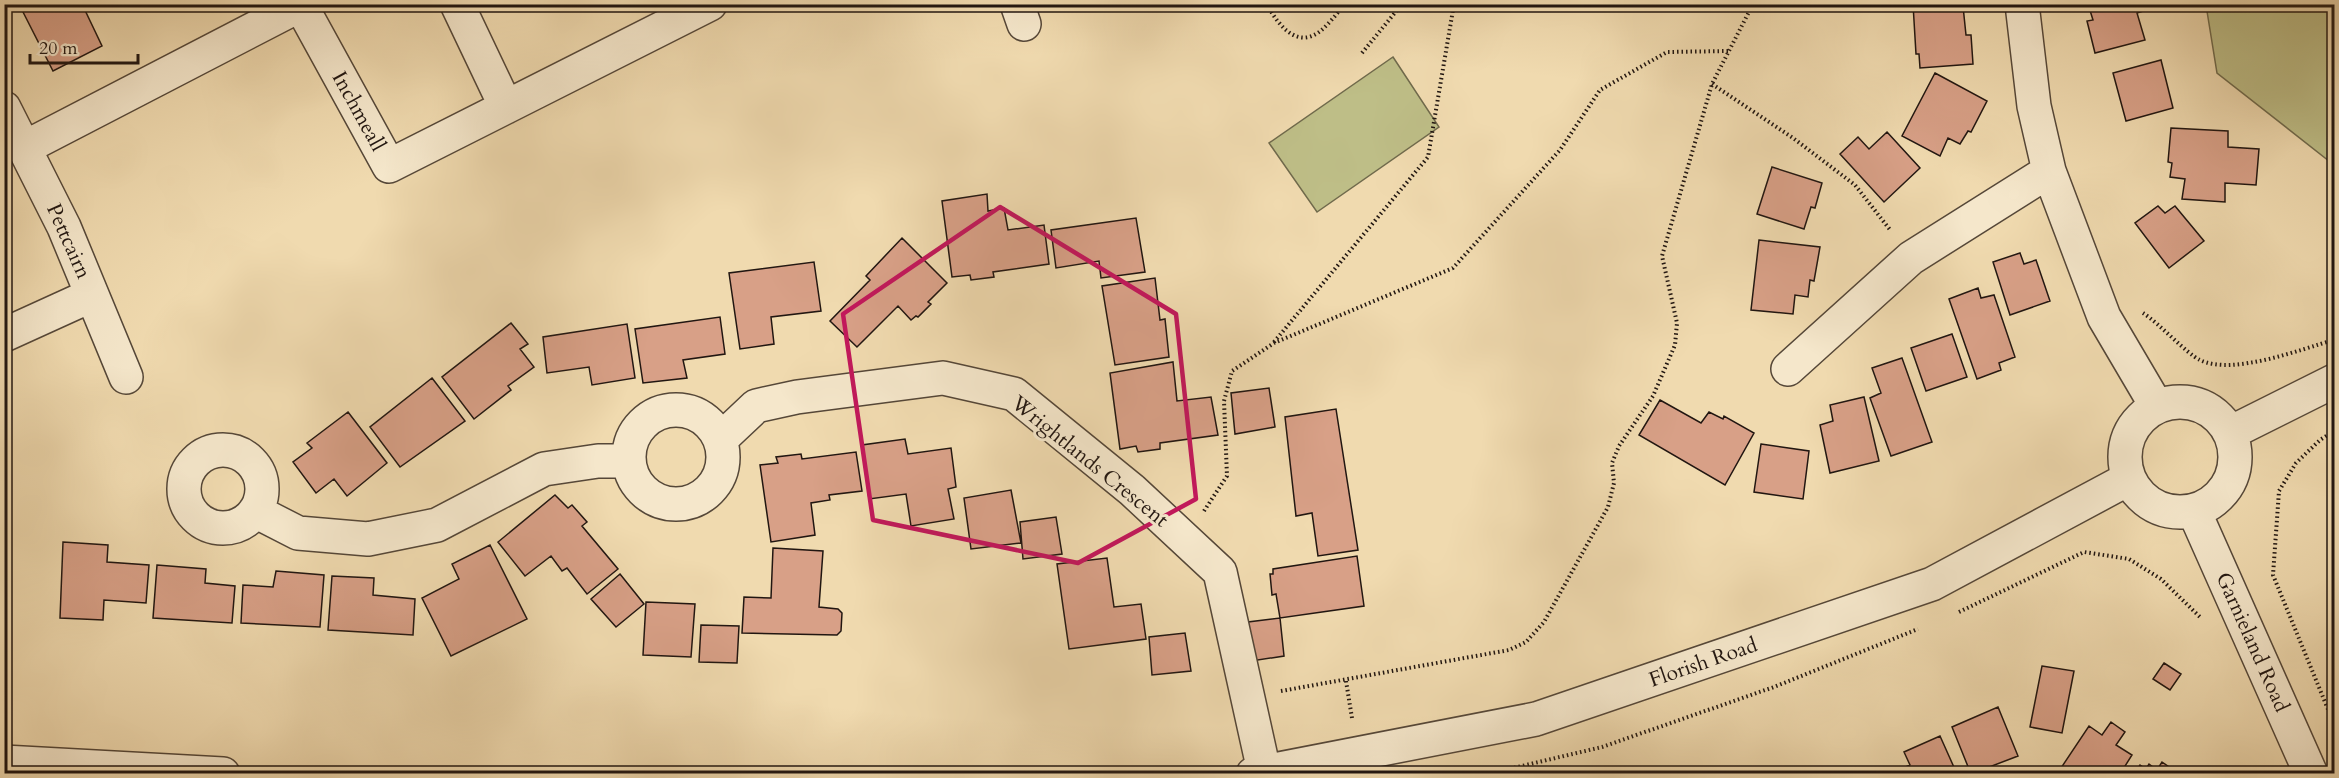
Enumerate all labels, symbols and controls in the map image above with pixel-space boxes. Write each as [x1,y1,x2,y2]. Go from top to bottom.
scale bar [30,27,138,65]
text: 20 m [39,36,78,61]
street label: Inchmeall [325,66,392,156]
street label: Pettcairn [39,199,98,283]
street label: Wrightlands Crescent [1004,388,1175,534]
street label: Garnieland Road [2209,568,2296,717]
street label: Florish Road [1645,630,1761,695]

